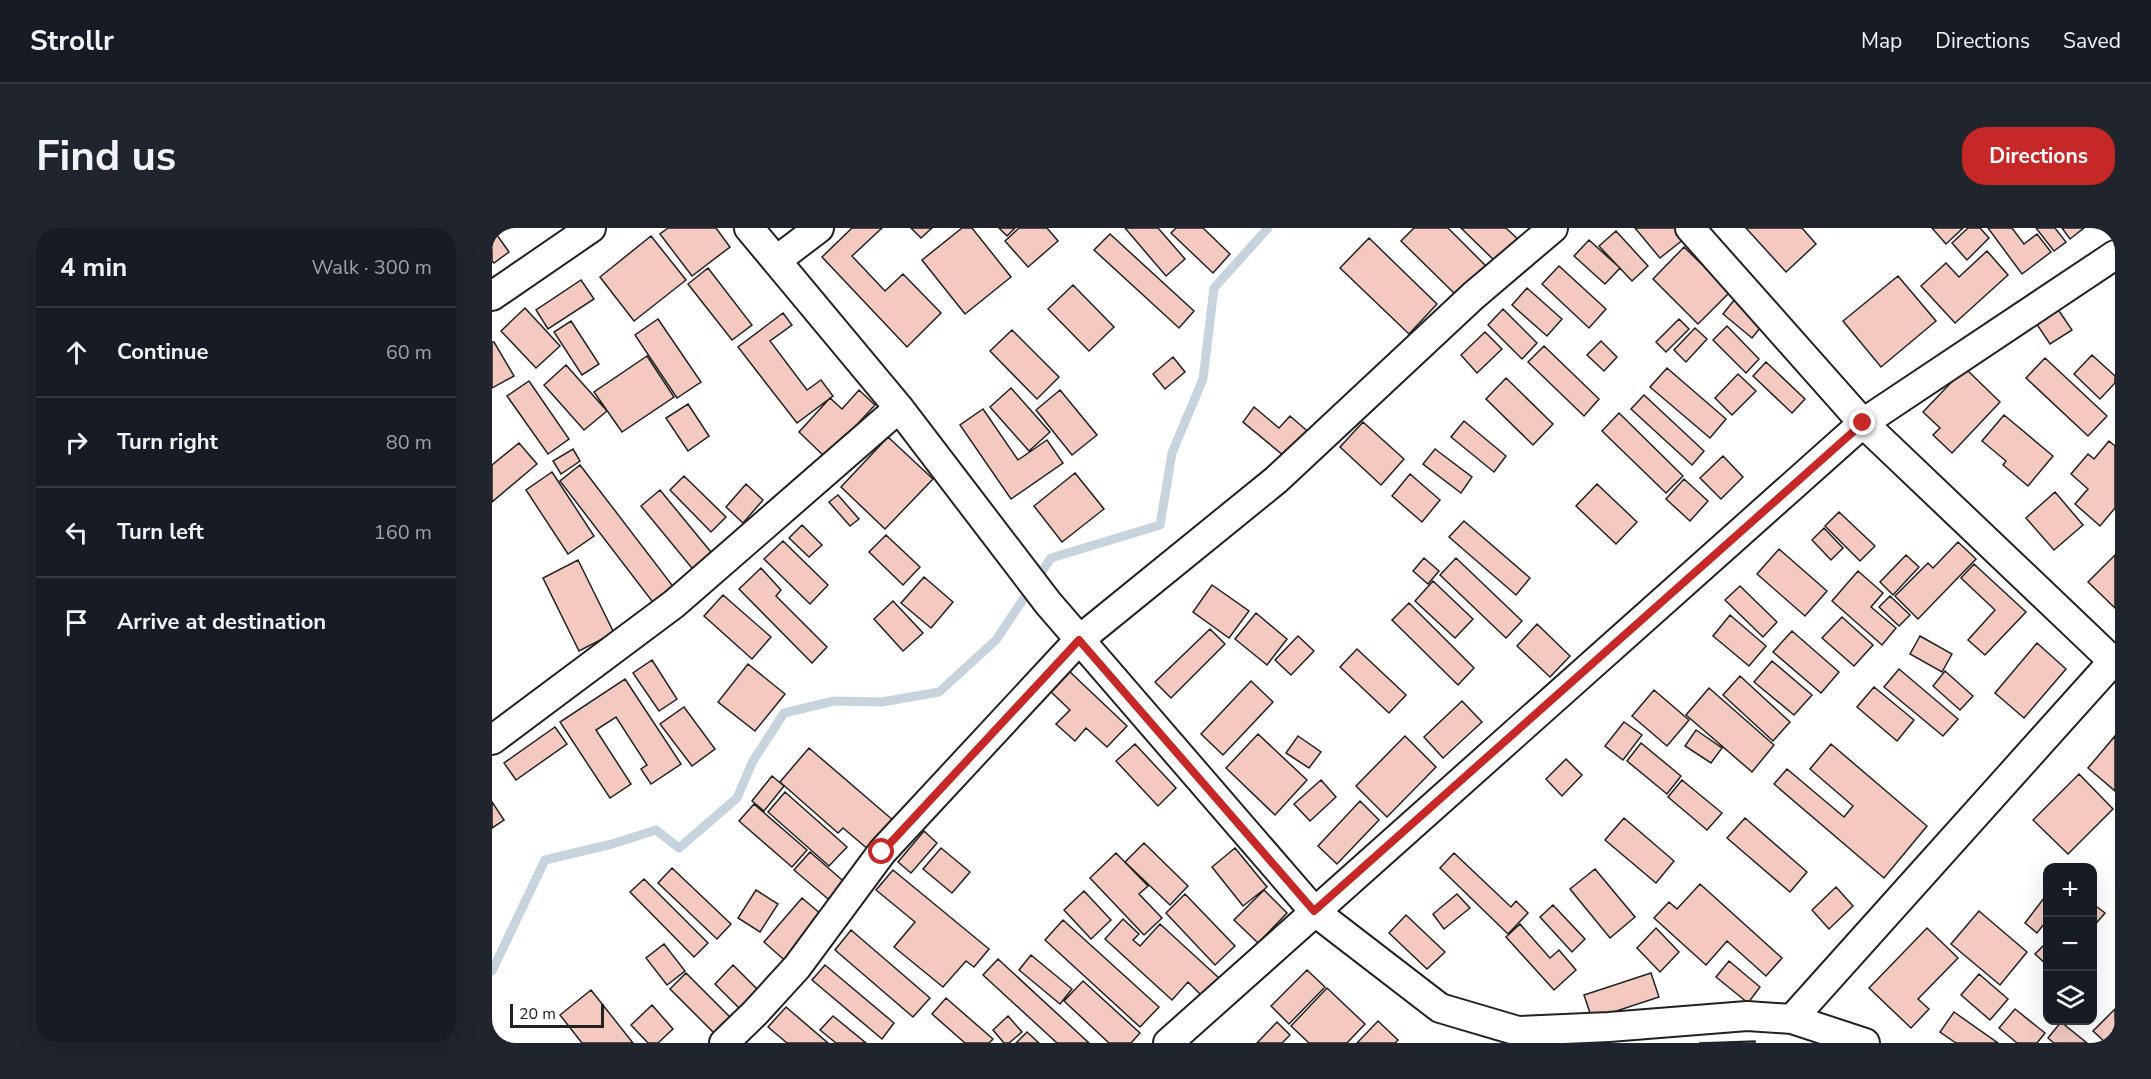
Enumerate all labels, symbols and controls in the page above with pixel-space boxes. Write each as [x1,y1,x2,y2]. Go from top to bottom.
text: Strollr [30,22,114,60]
text: Map [1861,27,1902,55]
text: Directions [1935,27,2030,55]
text: Saved [2063,27,2121,55]
button: Directions [1962,127,2115,185]
text: Find us [36,128,176,185]
text: 4 min [60,250,127,285]
text: Walk · 300 m [312,254,432,281]
icon: ahead [60,336,93,369]
text: Continue [117,337,208,367]
text: 60 m [386,339,432,366]
route end [1849,409,1875,435]
icon: right [60,426,93,459]
text: Turn right [117,427,218,457]
text: 80 m [386,429,432,456]
icon: left [60,516,93,549]
text: Turn left [117,517,204,547]
text: 160 m [374,519,432,546]
icon: arrive [60,606,93,639]
text: Arrive at destination [117,607,326,637]
route start [868,838,894,864]
map controls [2043,863,2097,1025]
button: + [2043,863,2097,917]
button: − [2043,917,2097,971]
button: layers [2043,971,2097,1025]
scale bar [510,1001,604,1028]
text: 20 m [519,1003,556,1025]

